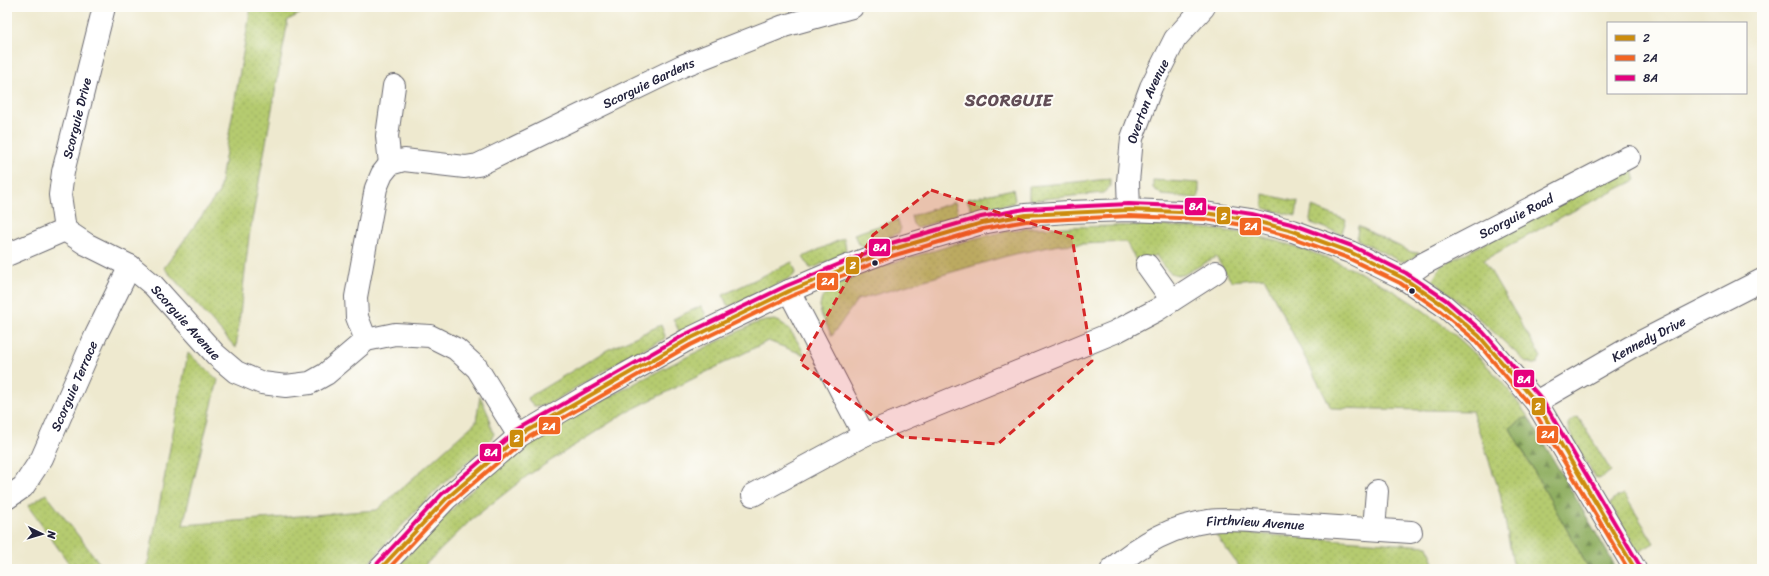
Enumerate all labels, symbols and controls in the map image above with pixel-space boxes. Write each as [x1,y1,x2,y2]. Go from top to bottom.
legend [1607,22,1747,94]
text: 2 [1643,27,1650,49]
text: 2A [1643,47,1658,69]
street label: Scorguie Gardens [598,50,699,115]
street label: Overton Avenue [1120,54,1175,144]
text: 8A [1643,67,1658,89]
street label: Scorguie Drive [55,75,98,161]
district label: SCORGUIE [964,85,1054,115]
street label: Scorguie Road [1474,186,1558,245]
line badge: 8A [1184,197,1207,216]
text: 8A [1188,197,1203,216]
line badge: 2 [1216,206,1231,225]
text: 2 [1220,207,1228,226]
line badge: 2A [1239,217,1262,236]
text: 2A [1243,217,1258,236]
line badge: 8A [868,238,891,257]
text: 8A [872,238,887,257]
line badge: 2 [845,256,860,275]
text: 2 [849,256,857,275]
unlabelled marker [870,258,880,268]
line badge: 2A [816,272,839,291]
text: 2A [820,272,835,291]
street label: Scorguie Avenue [146,279,226,366]
unlabelled marker [1407,286,1417,296]
street label: Kennedy Drive [1606,309,1690,368]
street label: Scorguie Terrace [44,336,104,435]
line badge: 8A [1513,369,1535,388]
text: 8A [1516,370,1531,389]
line badge: 2 [1531,397,1546,416]
text: 2 [1534,397,1542,416]
line badge: 2A [538,416,561,435]
text: 2A [541,417,556,436]
line badge: 2A [1536,425,1559,444]
text: 2A [1540,425,1555,444]
line badge: 2 [509,429,524,448]
text: 2 [513,429,521,448]
line badge: 8A [479,443,502,462]
text: 8A [483,443,498,462]
street label: Firthview Avenue [1205,508,1305,536]
north arrow [22,514,62,554]
text: N [42,529,61,540]

